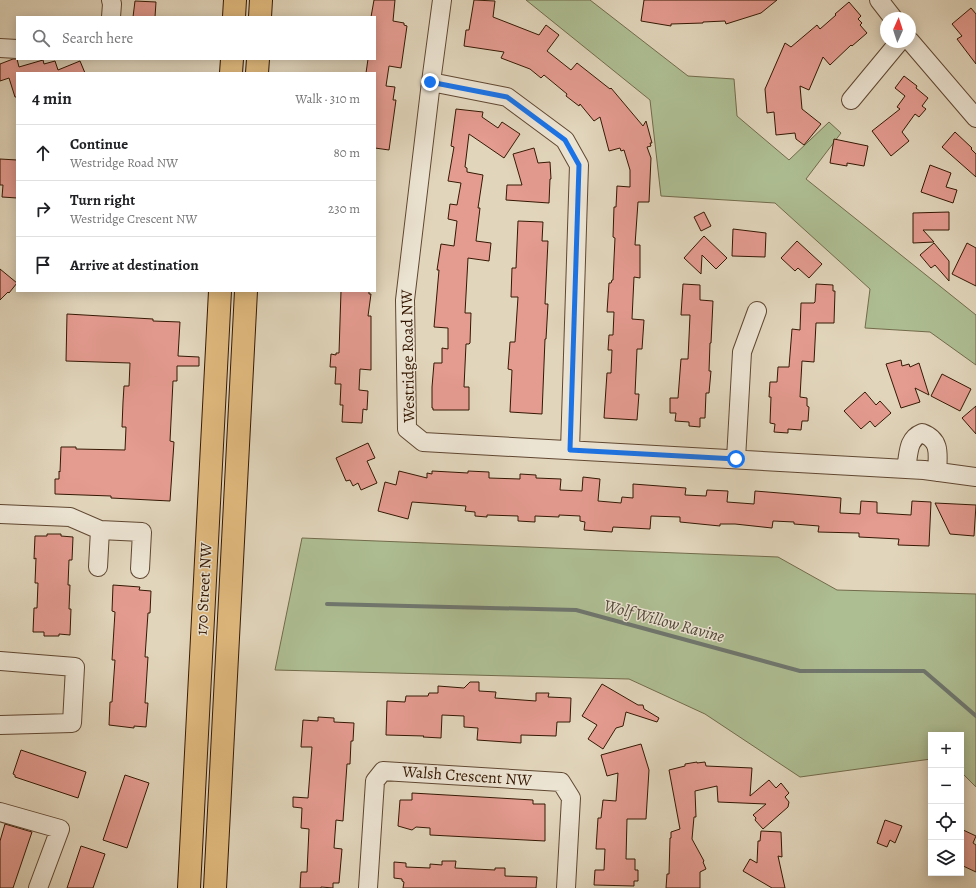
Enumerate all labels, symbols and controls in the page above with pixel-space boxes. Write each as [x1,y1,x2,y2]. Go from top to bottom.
north arrow [880,12,916,48]
search box [16,16,376,60]
icon: search [30,27,52,49]
text: Search here [62,28,133,48]
route end [421,73,439,91]
text: 4 min [32,87,72,110]
text: Walk · 310 m [295,90,360,107]
text: Continue [70,134,128,154]
icon: ahead [32,142,54,164]
text: 80 m [333,144,360,161]
text: Westridge Road NW [70,154,178,171]
text: Turn right [70,190,135,210]
icon: right [32,198,54,220]
text: 230 m [328,200,360,217]
text: Westridge Crescent NW [70,210,197,227]
icon: arrive [32,254,54,276]
text: Arrive at destination [70,255,199,275]
street label: Westridge Road NW [396,289,420,424]
route start [727,450,745,468]
street label: 170 Street NW [191,542,217,636]
water label: Wolf Willow Ravine [601,594,727,648]
map controls [928,732,964,876]
button: + [928,732,964,768]
street label: Walsh Crescent NW [401,760,533,792]
button: − [928,768,964,804]
button: locate [928,804,964,840]
button: layers [928,840,964,876]

